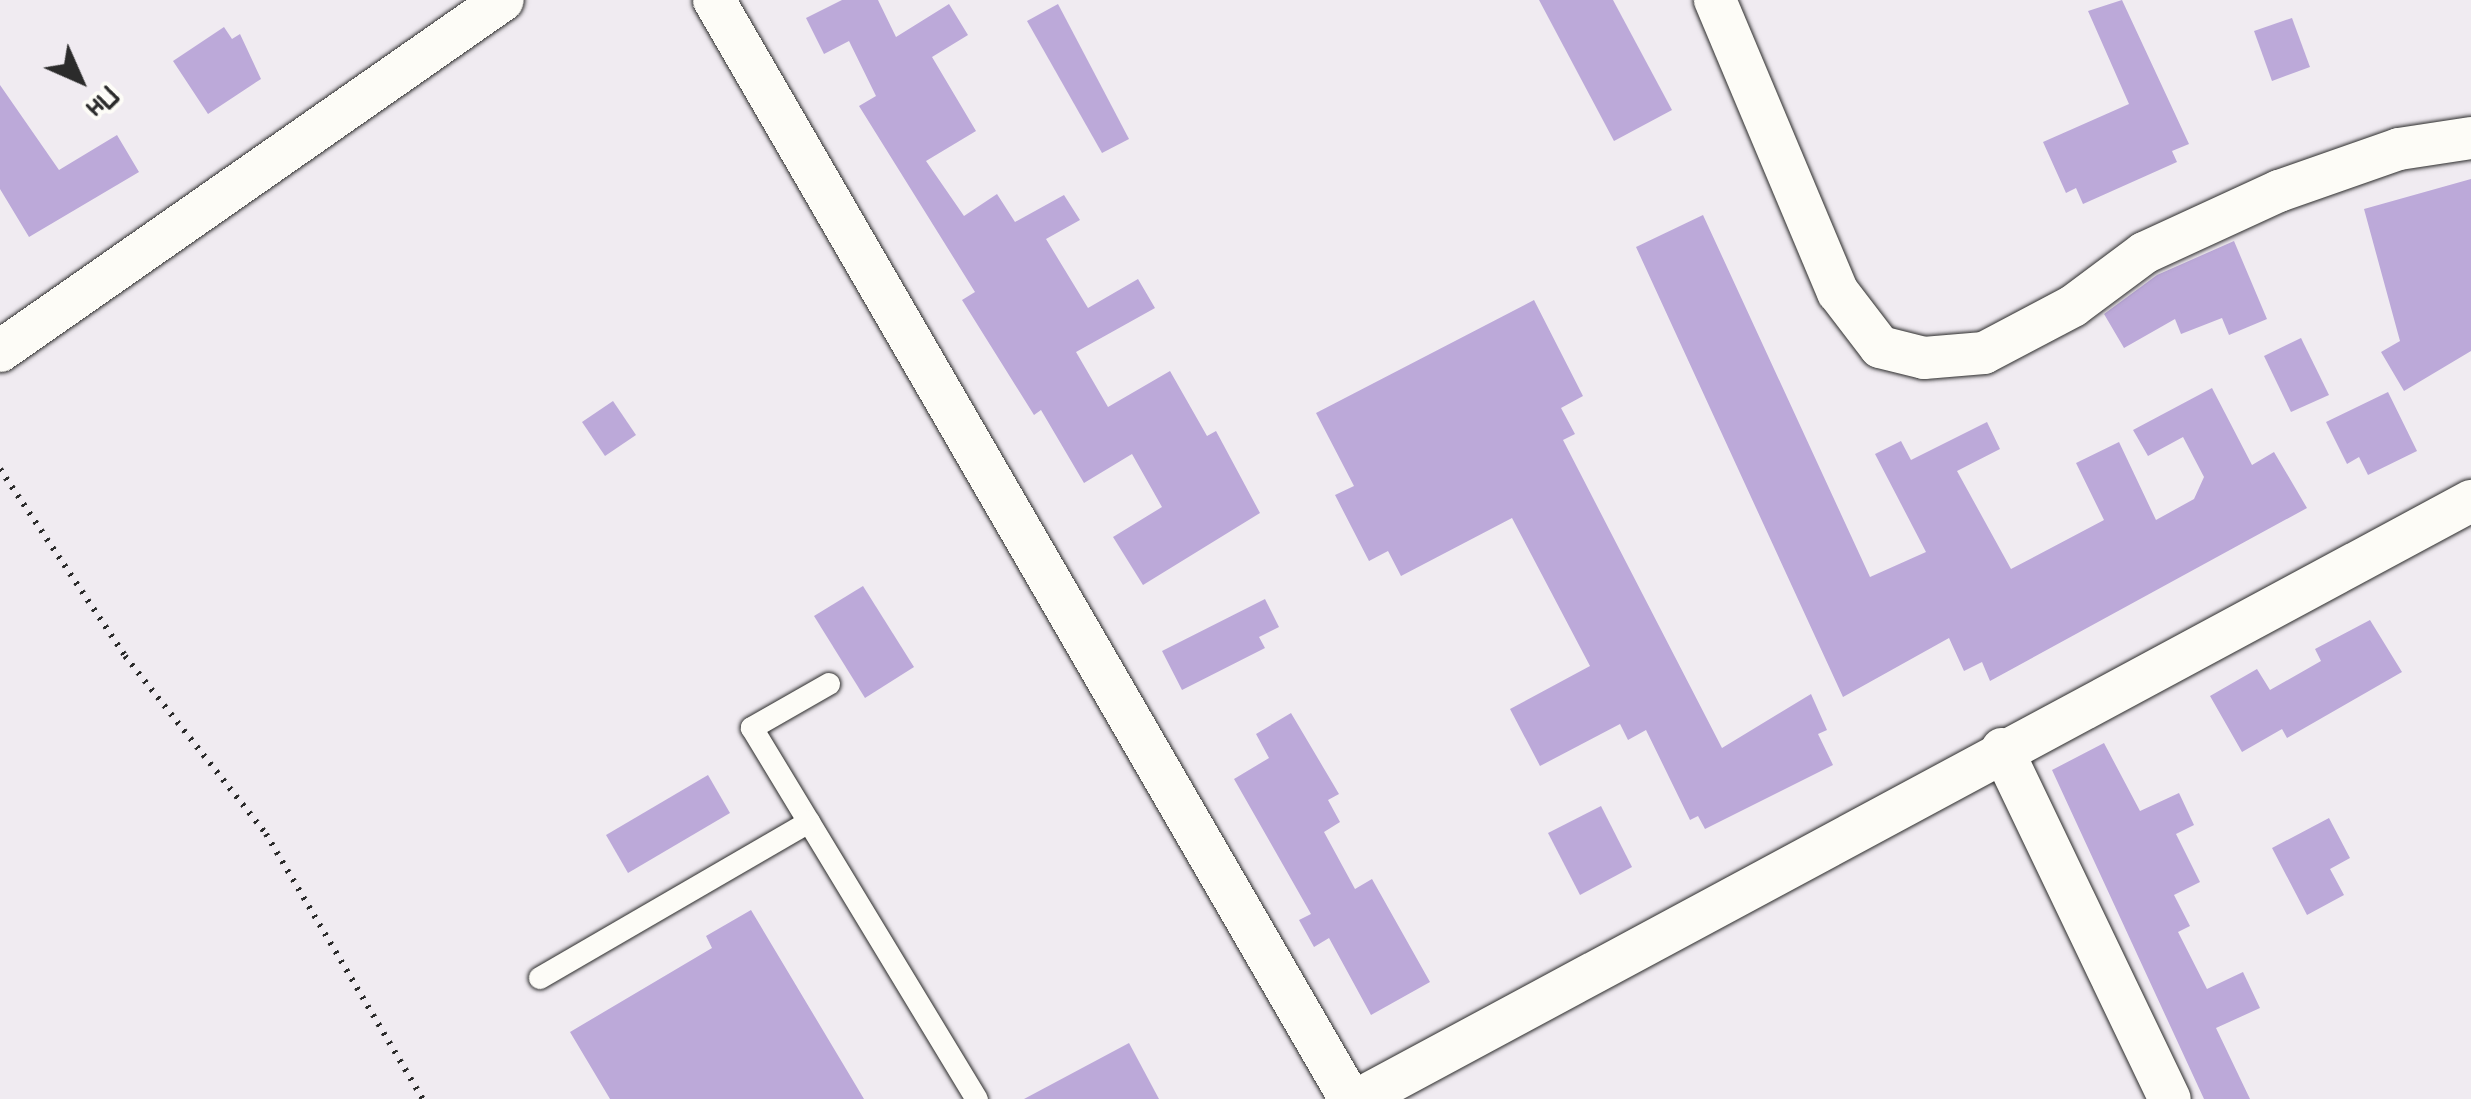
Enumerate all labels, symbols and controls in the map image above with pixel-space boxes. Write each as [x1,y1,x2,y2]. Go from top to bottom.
north arrow [30,30,130,130]
text: Пн [78,78,125,125]

